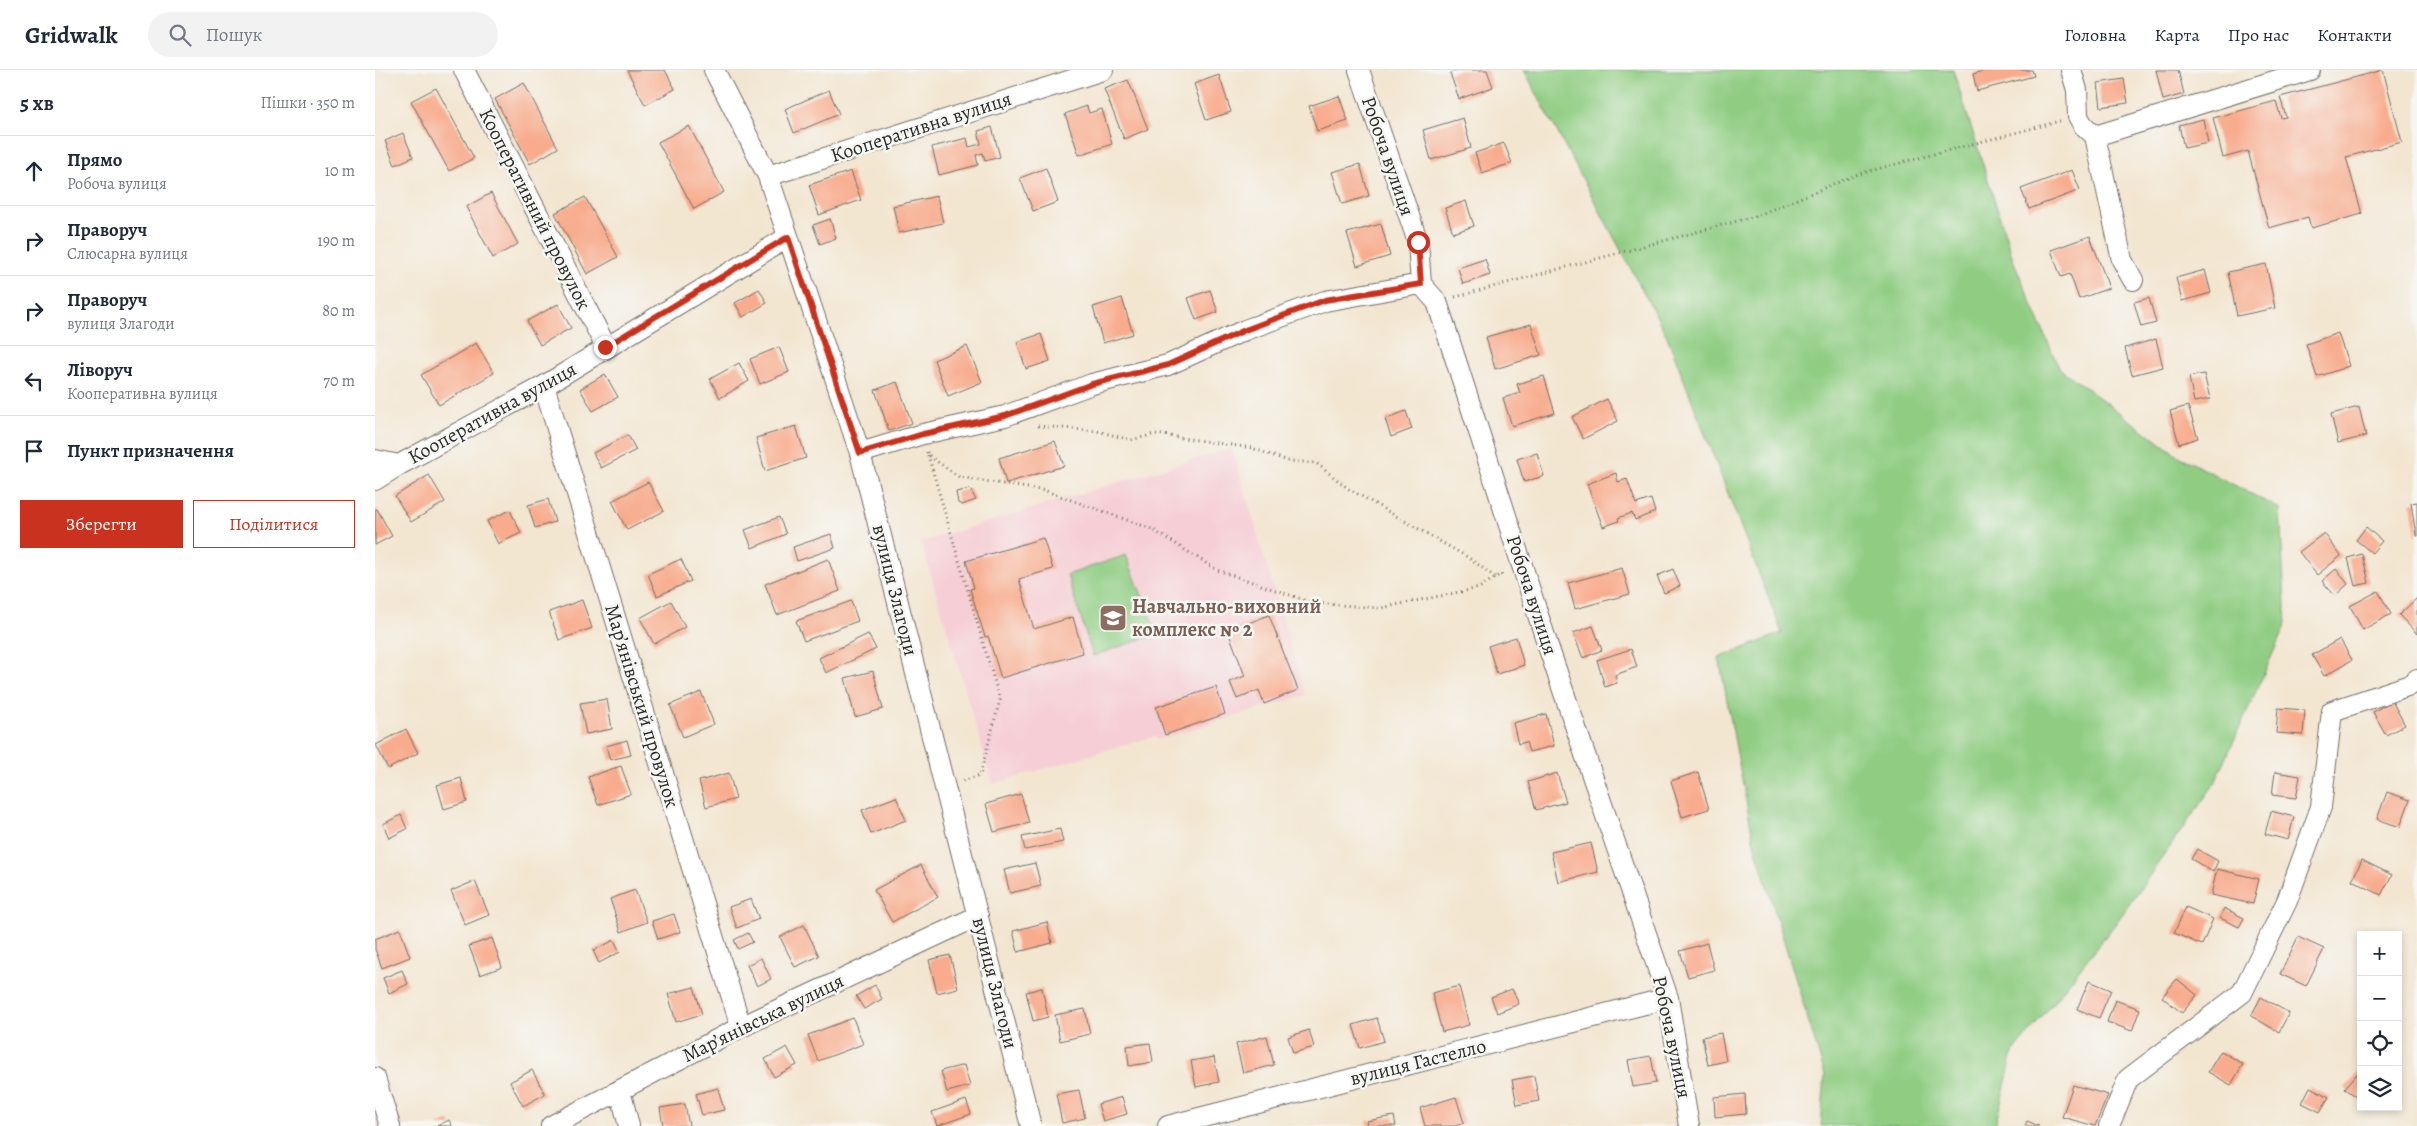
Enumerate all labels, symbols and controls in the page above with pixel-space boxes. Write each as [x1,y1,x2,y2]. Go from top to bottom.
search box [148,12,498,57]
text: Gridwalk [25,19,118,51]
icon: search [166,21,194,49]
text: Пошук [206,22,262,48]
text: Головна [2064,23,2126,47]
text: Карта [2154,23,2200,47]
text: Про нас [2228,23,2289,47]
text: Контакти [2317,23,2392,47]
street label: Кооперативна вулиця [827,85,1015,169]
text: 5 хв [20,89,54,117]
text: Пішки · 350 m [260,92,355,114]
street label: Робоча вулиця [1355,93,1421,219]
street label: Кооперативний провулок [472,104,598,314]
text: Прямо [67,147,122,173]
icon: ahead [20,157,48,185]
text: 10 m [325,160,355,182]
text: Робоча вулиця [67,173,167,195]
text: Праворуч [67,217,147,243]
icon: right [20,227,48,255]
text: 190 m [317,230,355,252]
route start [1407,231,1430,254]
text: Слюсарна вулиця [67,243,188,265]
text: Праворуч [67,287,147,313]
icon: right [20,297,48,325]
text: 80 m [322,300,355,322]
text: вулиця Злагоди [67,313,175,335]
route end [594,336,617,359]
street label: Кооперативна вулиця [403,355,581,471]
text: Ліворуч [67,357,133,383]
icon: left [20,367,48,395]
text: 70 m [323,370,355,392]
text: Кооперативна вулиця [67,383,218,405]
icon: arrive [20,437,48,465]
text: Пункт призначення [67,438,234,464]
button: Зберегти [20,500,183,548]
button: Поділитися [193,500,355,548]
street label: вулиця Злагоди [866,521,924,659]
street label: Робоча вулиця [1500,532,1564,658]
place label: Навчально-виховний комплекс № 2 [1132,593,1321,643]
street label: Мар’янівський провулок [598,601,686,811]
school or university icon: Навчально-виховний комплекс № 2 [1098,603,1128,633]
street label: вулиця Злагоди [966,914,1024,1052]
map controls [2357,931,2402,1111]
button: + [2357,931,2402,976]
street label: Мар’янівська вулиця [678,967,848,1069]
street label: Робоча вулиця [1646,973,1698,1101]
button: − [2357,976,2402,1021]
button: locate [2357,1021,2402,1066]
street label: вулиця Гастелло [1347,1032,1489,1092]
button: layers [2357,1066,2402,1111]

